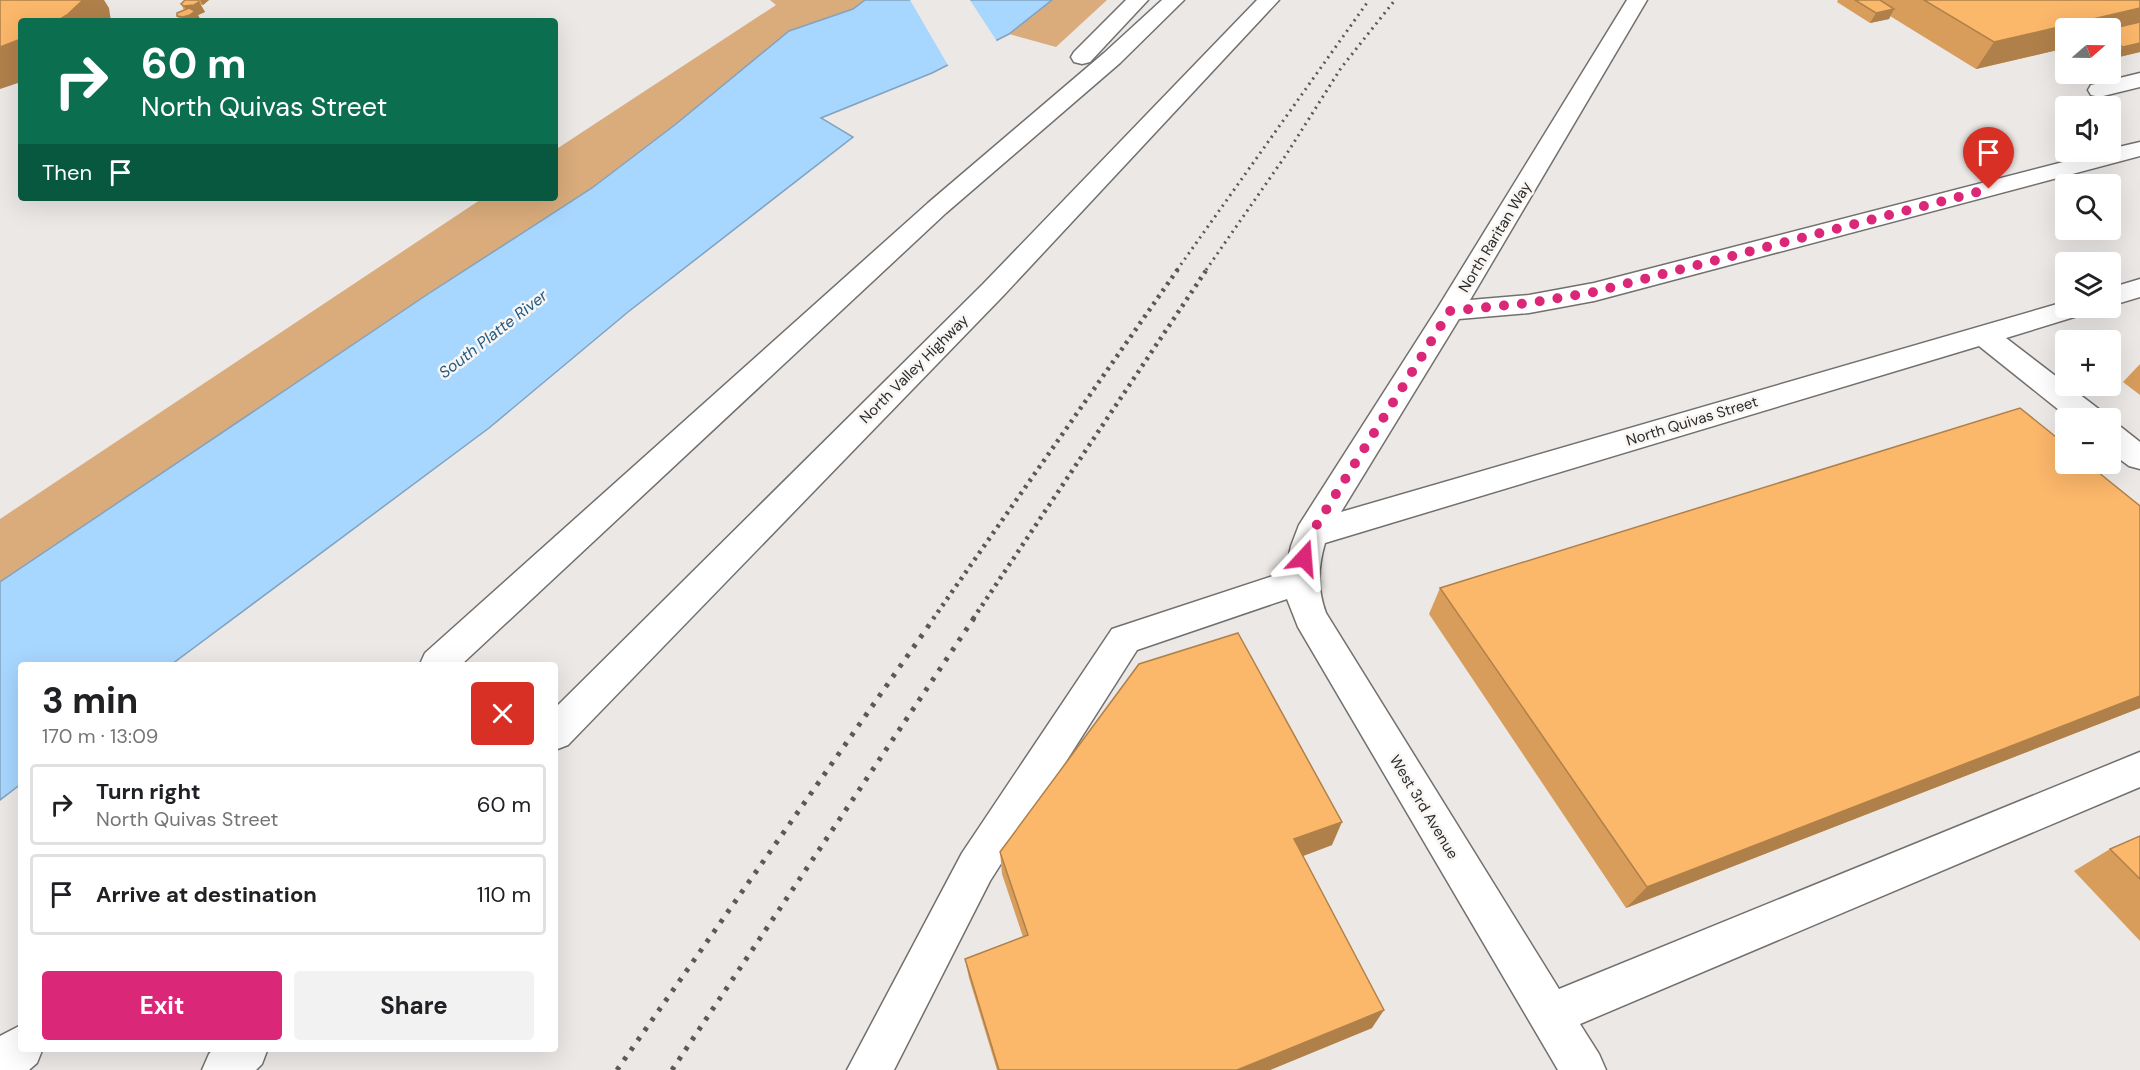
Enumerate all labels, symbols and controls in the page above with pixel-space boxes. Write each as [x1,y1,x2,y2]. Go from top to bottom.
north arrow [2055,18,2121,84]
map controls [2055,18,2121,474]
text: 60 m [141,36,247,91]
icon: right [42,42,120,120]
text: North Quivas Street [141,89,387,124]
button: sound [2055,96,2121,162]
pin [1963,127,2014,189]
icon: arrive [1972,136,2005,169]
icon: arrive [104,156,137,189]
text: Then [42,158,92,187]
button: search [2055,174,2121,240]
street label: North Raritan Way [1454,177,1536,296]
button: layers [2055,252,2121,318]
water label: South Platte River [434,284,552,383]
street label: North Valley Highway [855,310,973,428]
button: + [2055,330,2121,396]
street label: North Quivas Street [1624,391,1760,451]
button: − [2055,408,2121,474]
position arrow [1272,526,1336,590]
text: 3 min [42,677,138,724]
button: close [471,682,534,745]
text: 170 m · 13:09 [42,723,158,749]
street label: West 3rd Avenue [1385,751,1463,863]
text: Turn right [96,777,201,806]
icon: right [45,788,78,821]
text: 60 m [477,790,531,819]
text: North Quivas Street [96,806,278,832]
icon: arrive [45,878,78,911]
text: Arrive at destination [96,880,317,909]
text: 110 m [477,880,531,909]
button: Exit [42,971,282,1040]
button: Share [294,971,534,1040]

